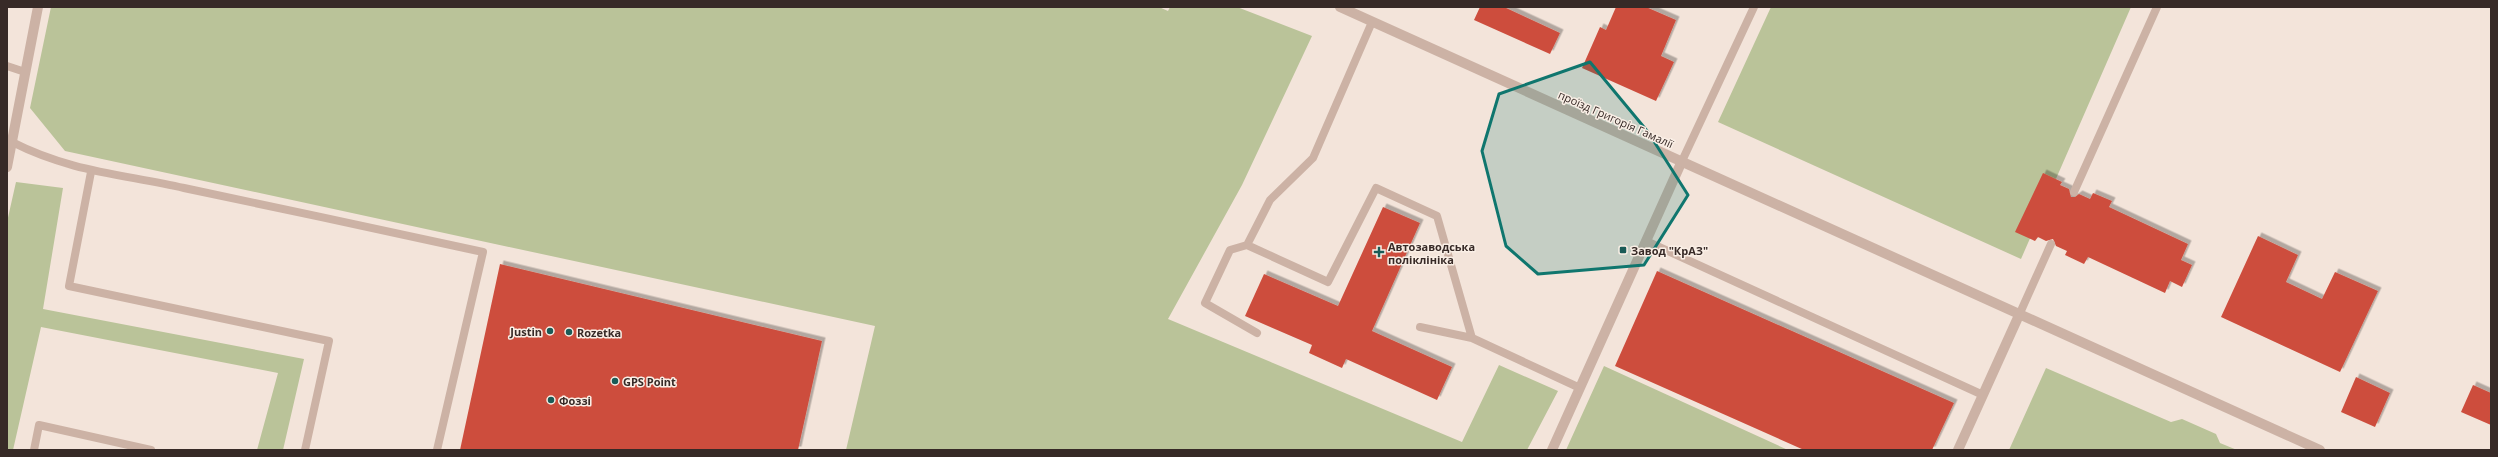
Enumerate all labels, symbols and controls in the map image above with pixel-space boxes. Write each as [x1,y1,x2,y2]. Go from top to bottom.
street label: проїзд Григорія Гамалії [1556,87,1676,151]
place label: Автозаводська поліклініка [1388,239,1475,267]
place label: Завод "КрАЗ" [1631,243,1708,258]
marker: Завод "КрАЗ" [1618,245,1628,255]
marker: Автозаводська поліклініка [1373,246,1385,258]
place label: Justin [509,324,542,339]
place label: Rozetka [577,325,621,340]
marker: Justin [545,326,555,336]
marker: Rozetka [564,327,574,337]
place label: GPS Point [623,374,676,389]
marker: GPS Point [610,376,620,386]
place label: Фоззі [559,393,591,408]
marker: Фоззі [546,395,556,405]

